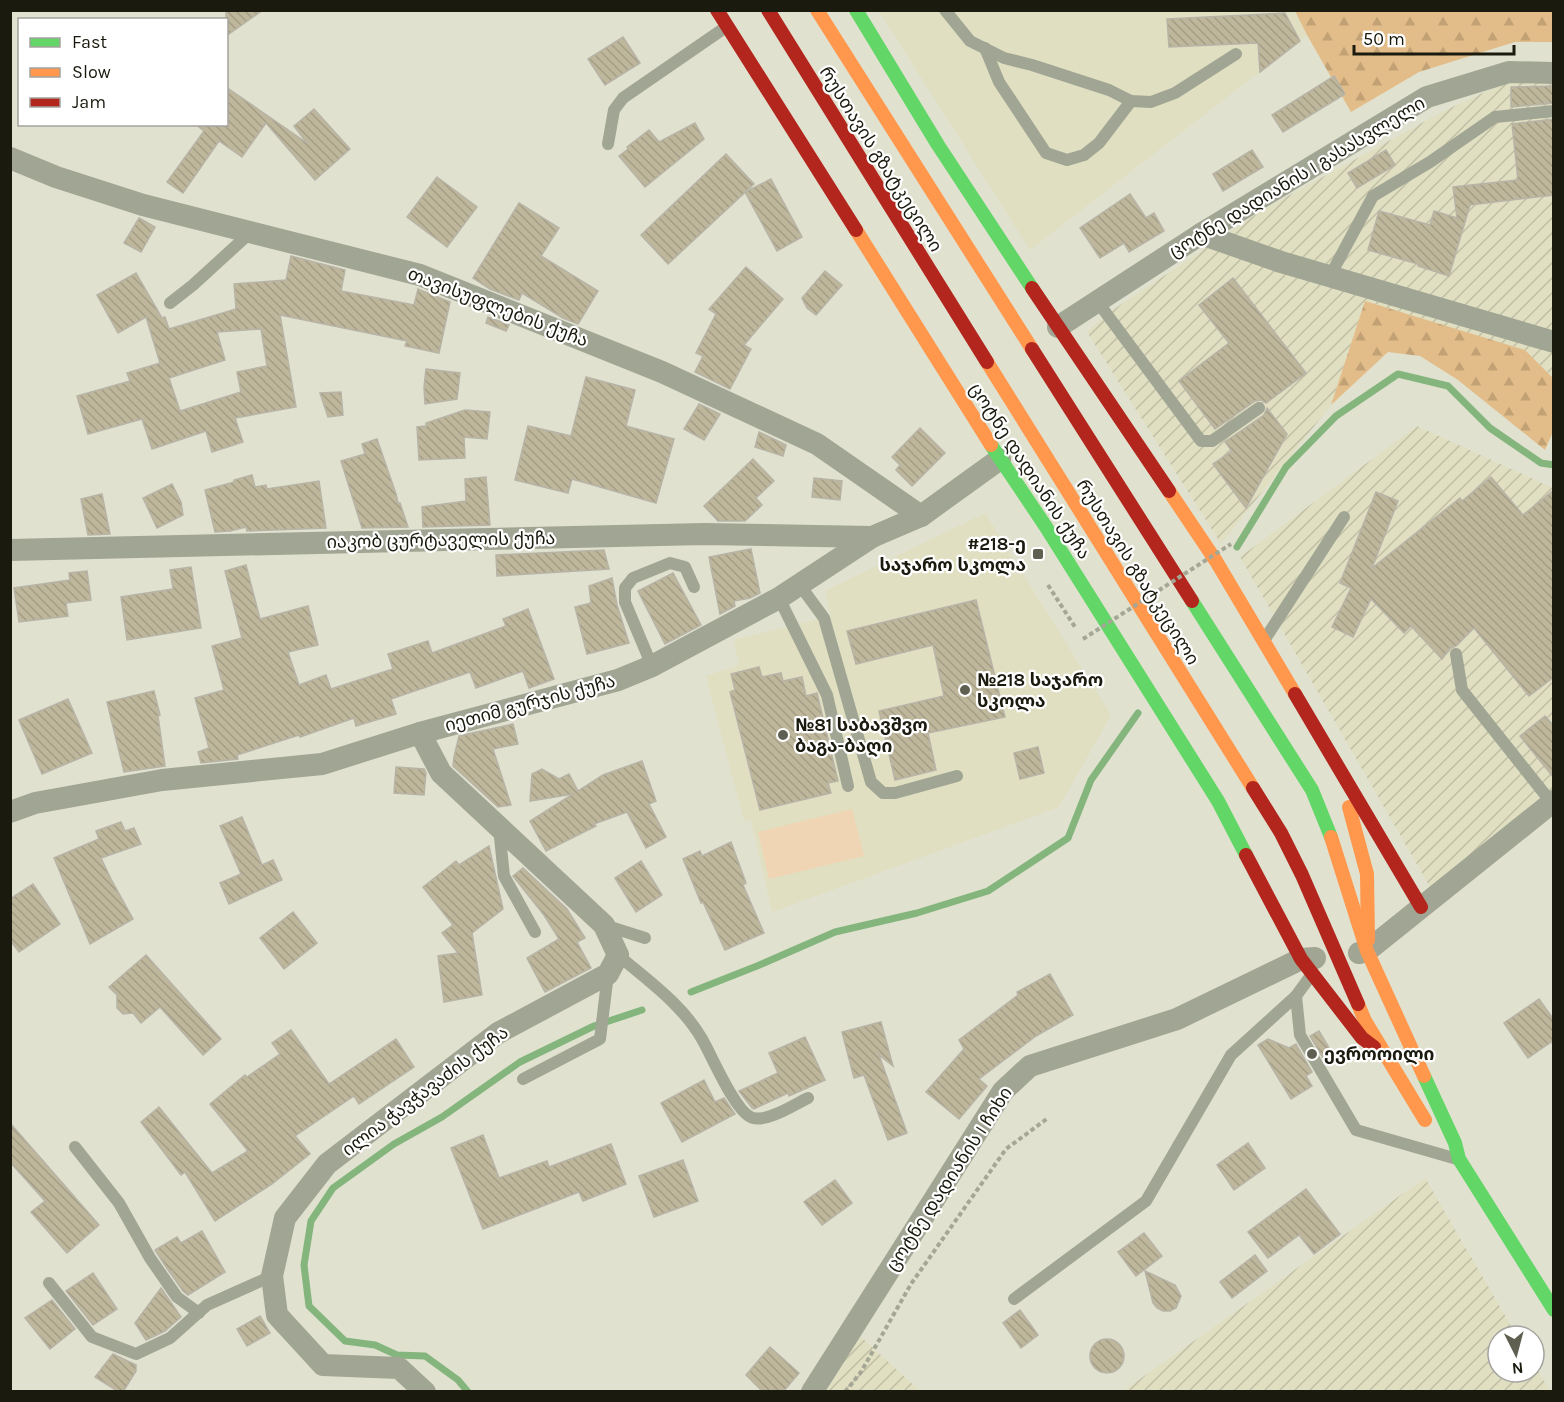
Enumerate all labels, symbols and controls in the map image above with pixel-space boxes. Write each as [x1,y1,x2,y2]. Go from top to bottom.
legend [18,18,228,126]
scale bar [1354,18,1514,56]
text: 50 m [1363,28,1405,50]
text: Fast [72,31,107,53]
text: Slow [72,61,111,83]
street label: რუსთავის გზატკეცილი [815,62,947,256]
text: Jam [72,91,106,113]
street label: ცოტნე დადიანის I გასასვლელი [1165,92,1429,262]
street label: თავისუფლების ქუჩა [405,262,591,352]
street label: ცოტნე დადიანის ქუჩა [965,379,1095,563]
street label: რუსთავის გზატკეცილი [1072,475,1204,669]
street label: იაკობ ცურტაველის ქუჩა [326,527,556,553]
place label: #218-ე საჯარო სკოლა [879,533,1026,576]
marker: #218-ე საჯარო სკოლა [1031,547,1045,561]
place label: №218 საჯარო სკოლა [977,669,1103,712]
street label: იეთიმ გურჯის ქუჩა [442,670,618,736]
marker: №218 საჯარო სკოლა [958,683,972,697]
place label: №81 საბავშვო ბაგა-ბაღი [795,714,928,757]
marker: №81 საბავშვო ბაგა-ბაღი [776,728,790,742]
street label: ილია ჭავჭავაძის ქუჩა [337,1021,513,1161]
place label: ევროოილი [1324,1043,1435,1065]
marker: ევროოილი [1305,1047,1319,1061]
street label: ცოტნე დადიანის I ჩიხი [881,1083,1017,1275]
north arrow [1486,1324,1546,1384]
text: N [1511,1358,1524,1378]

